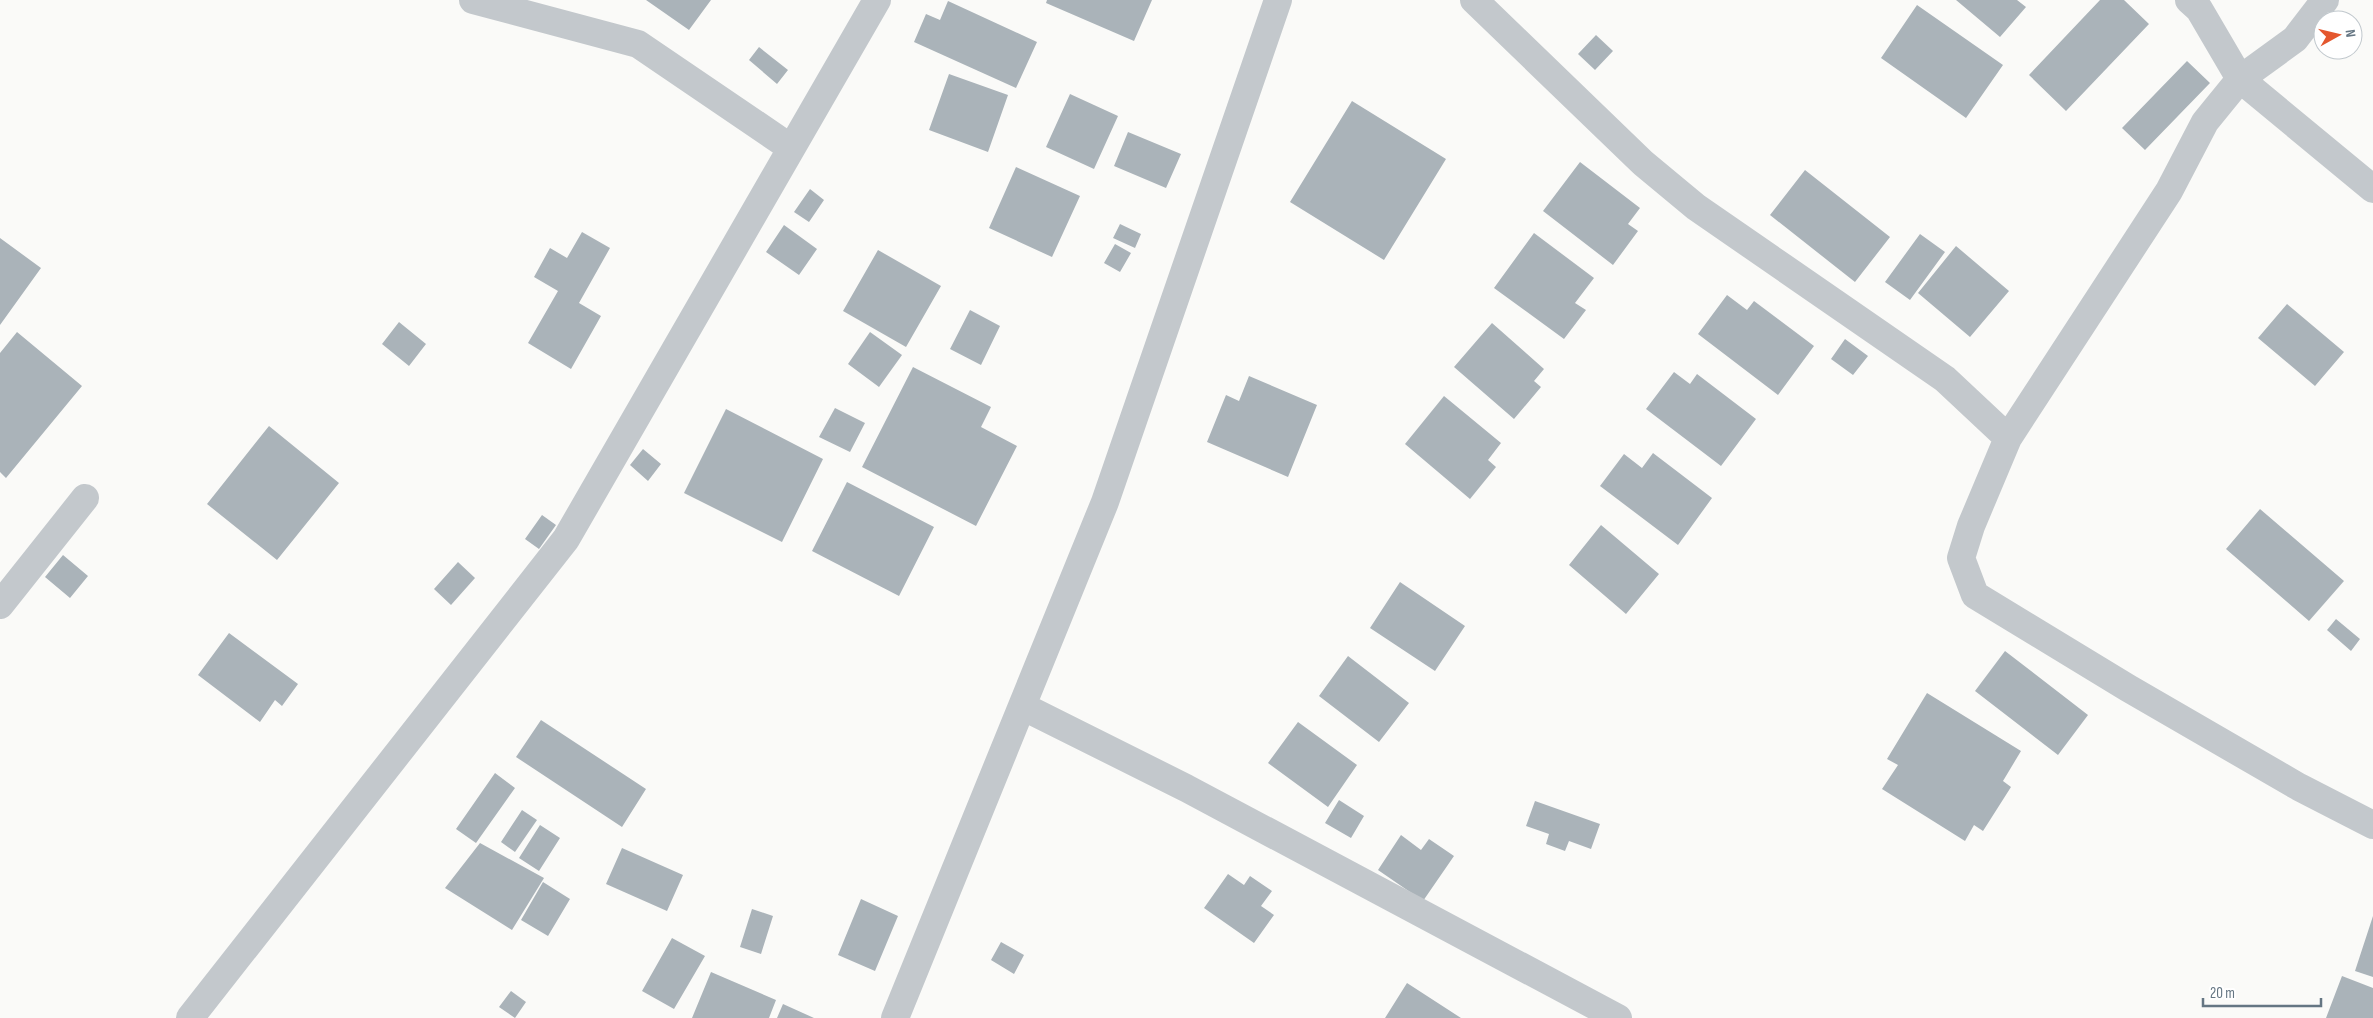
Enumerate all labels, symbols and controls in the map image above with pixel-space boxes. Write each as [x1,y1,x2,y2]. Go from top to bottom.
north arrow [2313,10,2363,60]
text: N [2341,28,2359,38]
scale bar [2203,976,2320,1008]
text: 20 m [2210,984,2235,1003]

